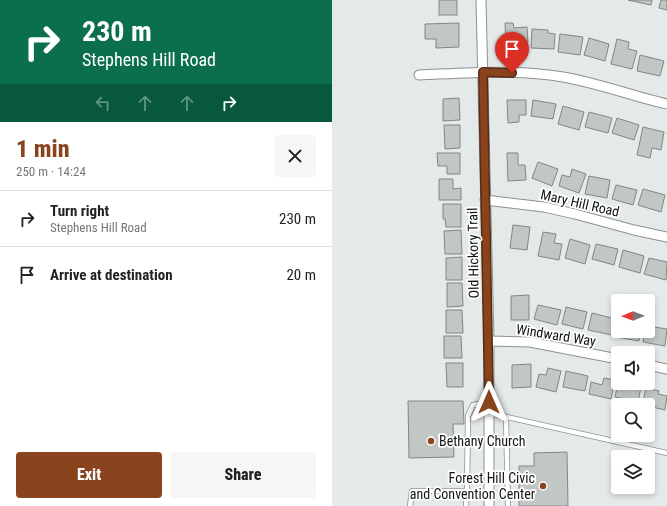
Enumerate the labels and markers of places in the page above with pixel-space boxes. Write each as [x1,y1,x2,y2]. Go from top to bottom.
pin [495,32,529,73]
place label: Bethany Church [439,433,525,449]
marker: Bethany Church [426,436,436,446]
place label: Forest Hill Civic and Convention Center [410,470,535,502]
marker: Forest Hill Civic and Convention Center [538,481,548,491]

